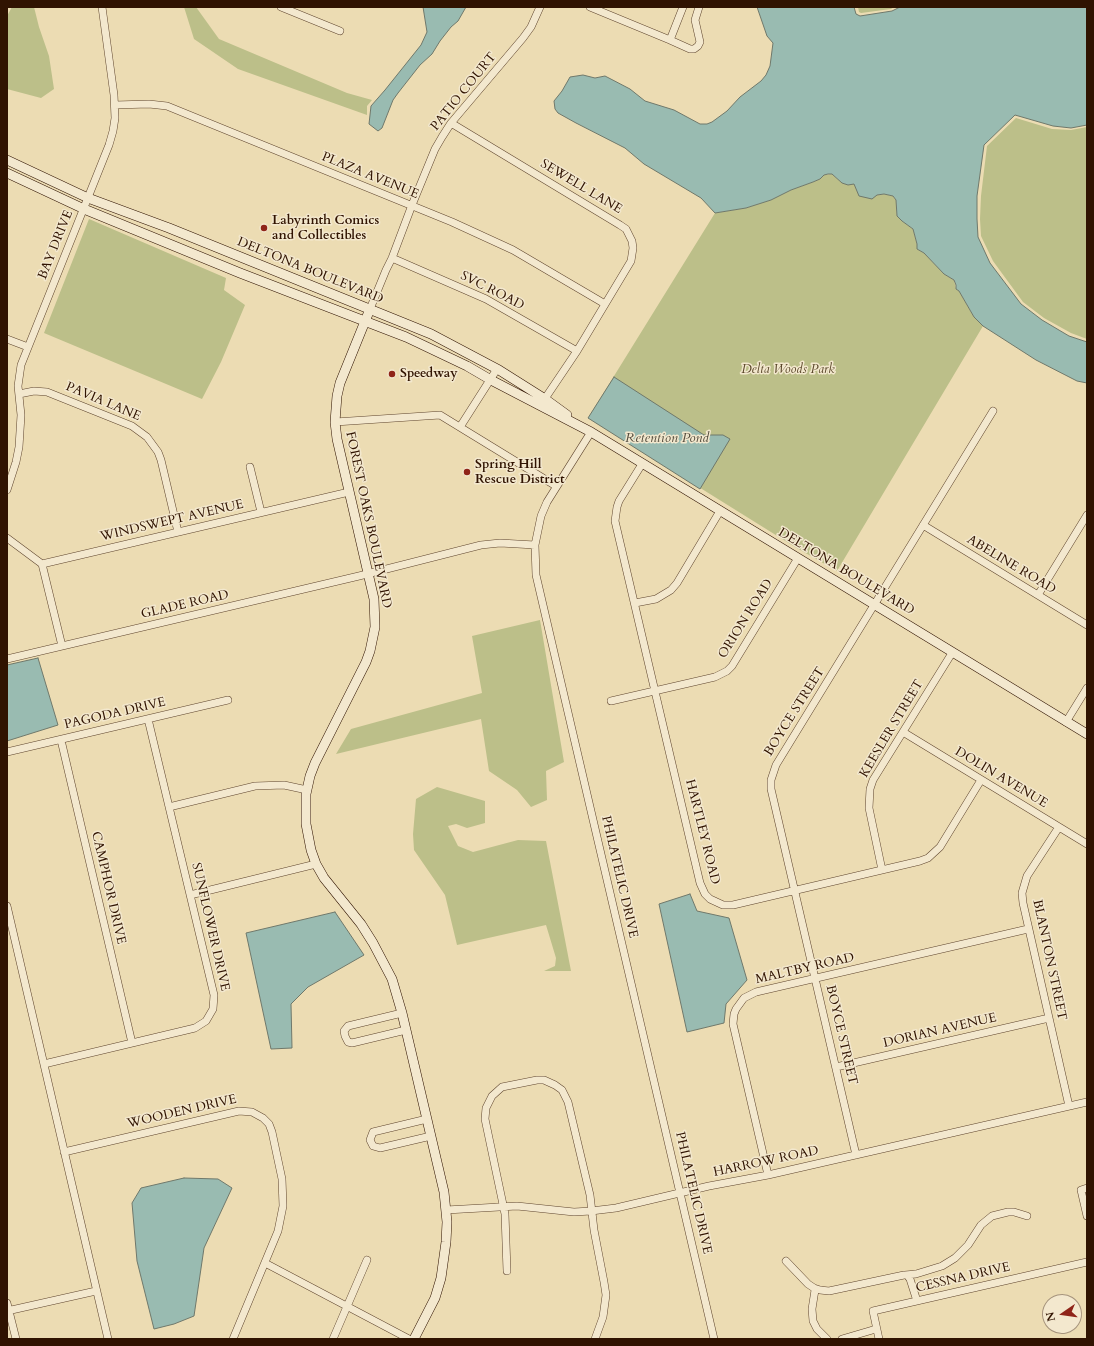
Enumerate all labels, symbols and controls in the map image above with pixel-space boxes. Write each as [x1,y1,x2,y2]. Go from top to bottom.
street label: PATIO COURT [428,50,500,134]
street label: PLAZA AVENUE [319,149,421,203]
street label: SEWELL LANE [537,157,625,217]
street label: BAY DRIVE [35,208,77,282]
place label: Labyrinth Comics and Collectibles [272,213,379,244]
marker: Labyrinth Comics and Collectibles [259,223,269,233]
street label: DELTONA BOULEVARD [235,235,385,307]
street label: SVC ROAD [457,268,527,314]
park label: Delta Woods Park [741,362,835,378]
place label: Speedway [400,366,458,382]
marker: Speedway [387,369,397,379]
street label: PAVIA LANE [63,379,143,425]
street label: FOREST OAKS BOULEVARD [342,430,394,610]
water label: Retention Pond [625,431,709,447]
place label: Spring Hill Rescue District [475,457,565,488]
marker: Spring Hill Rescue District [462,467,472,477]
street label: WINDSWEPT AVENUE [99,497,245,545]
street label: DELTONA BOULEVARD [775,525,917,619]
street label: ABELINE ROAD [964,532,1058,598]
street label: ORION ROAD [715,576,777,662]
street label: GLADE ROAD [140,587,230,623]
street label: BOYCE STREET [761,665,829,759]
street label: KEESLER STREET [857,677,927,781]
street label: PAGODA DRIVE [63,695,167,733]
street label: DOLIN AVENUE [952,744,1050,812]
street label: HARTLEY ROAD [681,778,723,886]
street label: PHILATELIC DRIVE [597,814,641,940]
street label: CAMPHOR DRIVE [87,830,129,946]
street label: SUNFLOWER DRIVE [188,861,232,993]
street label: BLANTON STREET [1029,898,1069,1022]
street label: MALTBY ROAD [754,950,856,988]
street label: BOYCE STREET [822,984,860,1086]
street label: DORIAN AVENUE [882,1010,998,1052]
street label: WOODEN DRIVE [126,1092,238,1132]
street label: PHILATELIC DRIVE [671,1130,715,1256]
street label: HARROW ROAD [712,1143,820,1181]
street label: CESSNA DRIVE [914,1260,1012,1296]
north arrow [1042,1294,1082,1334]
text: N [1042,1310,1059,1323]

